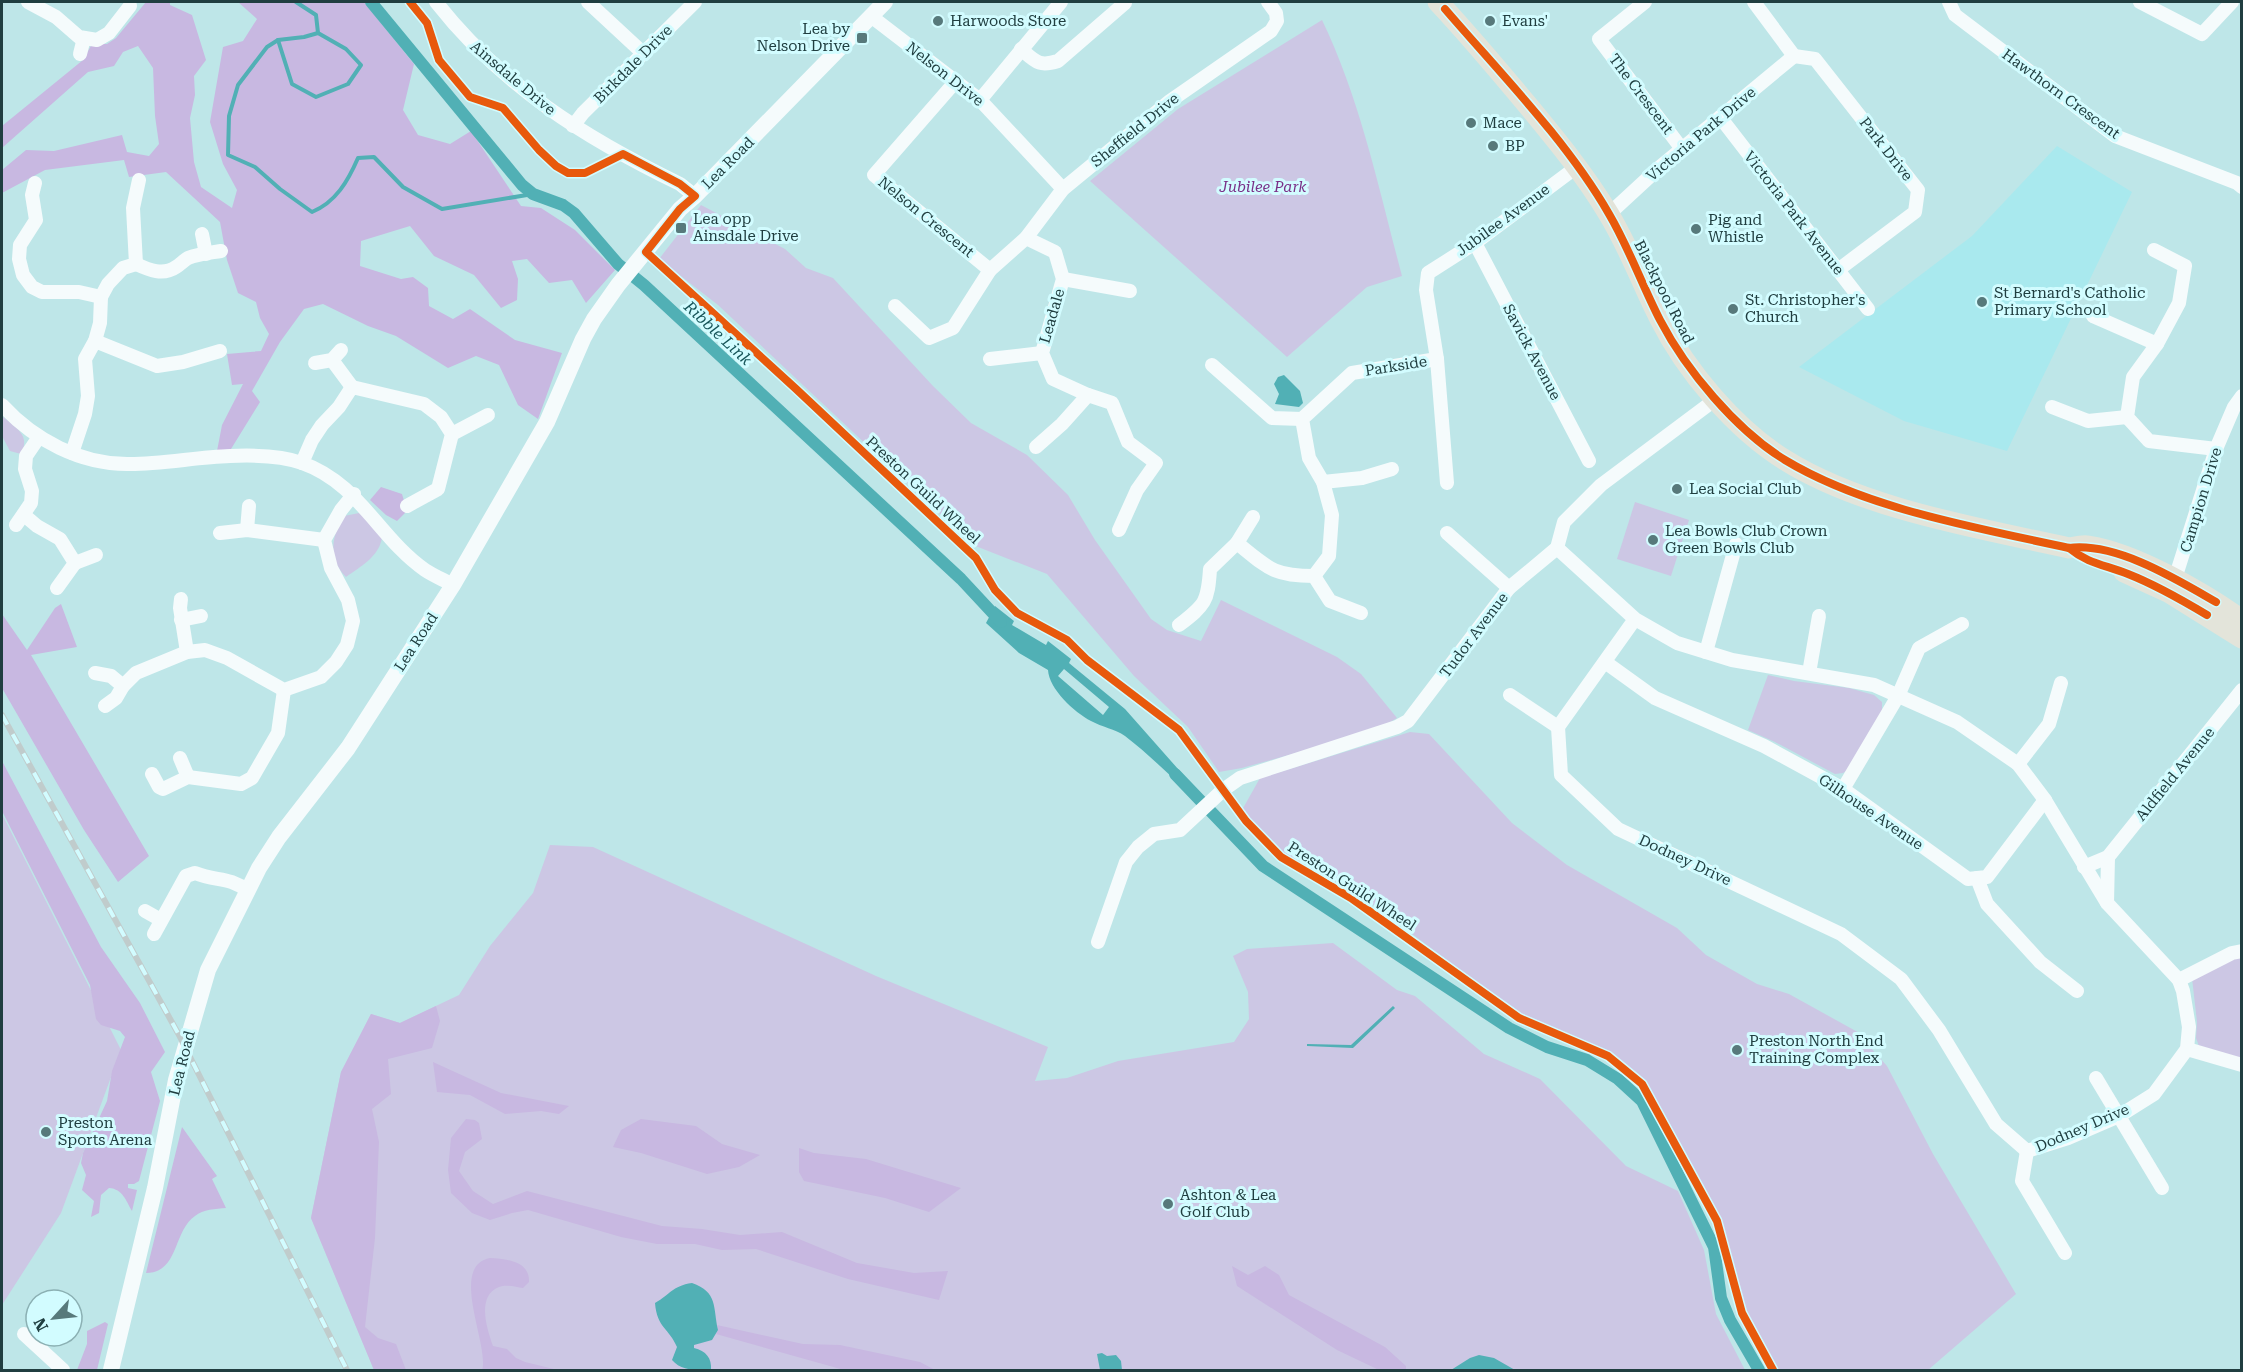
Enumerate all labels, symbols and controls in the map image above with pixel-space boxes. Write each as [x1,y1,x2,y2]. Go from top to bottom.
place label: Harwoods Store [950,12,1066,30]
place label: Evans' [1502,12,1548,30]
marker: Harwoods Store [931,14,945,28]
marker: Evans' [1483,14,1497,28]
place label: Lea by Nelson Drive [757,20,850,55]
street label: Birkdale Drive [590,21,676,107]
marker: Lea by Nelson Drive [855,31,869,45]
street label: Ainsdale Drive [467,37,559,119]
street label: Nelson Drive [903,38,987,110]
street label: Hawthorn Crescent [1999,45,2124,143]
street label: The Crescent [1605,50,1677,138]
street label: Victoria Park Drive [1643,83,1759,185]
street label: Sheffield Drive [1088,89,1182,171]
place label: Mace [1483,114,1522,132]
street label: Park Drive [1856,114,1916,184]
marker: Mace [1464,116,1478,130]
street label: Lea Road [698,133,758,193]
place label: BP [1505,137,1525,155]
marker: BP [1486,139,1500,153]
street label: Victoria Park Avenue [1740,148,1848,278]
street label: Nelson Crescent [874,173,978,261]
park label: Jubilee Park [1219,178,1307,196]
street label: Jubilee Avenue [1453,180,1553,260]
place label: Lea opp Ainsdale Drive [693,210,799,245]
place label: Pig and Whistle [1708,211,1764,246]
marker: Lea opp Ainsdale Drive [674,221,688,235]
marker: Pig and Whistle [1689,222,1703,236]
street label: Blackpool Road [1630,237,1698,347]
place label: St Bernard's Catholic Primary School [1994,284,2145,319]
street label: Leadale [1036,287,1068,345]
place label: St. Christopher's Church [1745,291,1865,326]
marker: St Bernard's Catholic Primary School [1975,295,1989,309]
water label: Ribble Link [680,296,756,369]
street label: Savick Avenue [1499,301,1565,403]
marker: St. Christopher's Church [1726,302,1740,316]
street label: Parkside [1364,352,1428,380]
street label: Preston Guild Wheel [862,432,984,548]
street label: Campion Drive [2176,445,2226,555]
place label: Lea Social Club [1689,480,1801,498]
marker: Lea Social Club [1670,482,1684,496]
place label: Lea Bowls Club Crown Green Bowls Club [1665,522,1828,557]
marker: Lea Bowls Club Crown Green Bowls Club [1646,533,1660,547]
street label: Tudor Avenue [1436,589,1512,681]
street label: Lea Road [390,609,442,675]
street label: Aldfield Avenue [2132,724,2218,824]
street label: Gilhouse Avenue [1815,770,1927,854]
street label: Dodney Drive [1636,831,1734,889]
street label: Preston Guild Wheel [1284,838,1420,934]
street label: Lea Road [165,1028,199,1097]
place label: Preston North End Training Complex [1749,1032,1884,1067]
marker: Preston North End Training Complex [1730,1043,1744,1057]
street label: Dodney Drive [2032,1100,2132,1156]
place label: Preston Sports Arena [58,1114,152,1149]
marker: Preston Sports Arena [39,1125,53,1139]
place label: Ashton & Lea Golf Club [1180,1186,1276,1221]
marker: Ashton & Lea Golf Club [1161,1197,1175,1211]
north arrow [24,1288,84,1348]
text: N [30,1315,52,1334]

